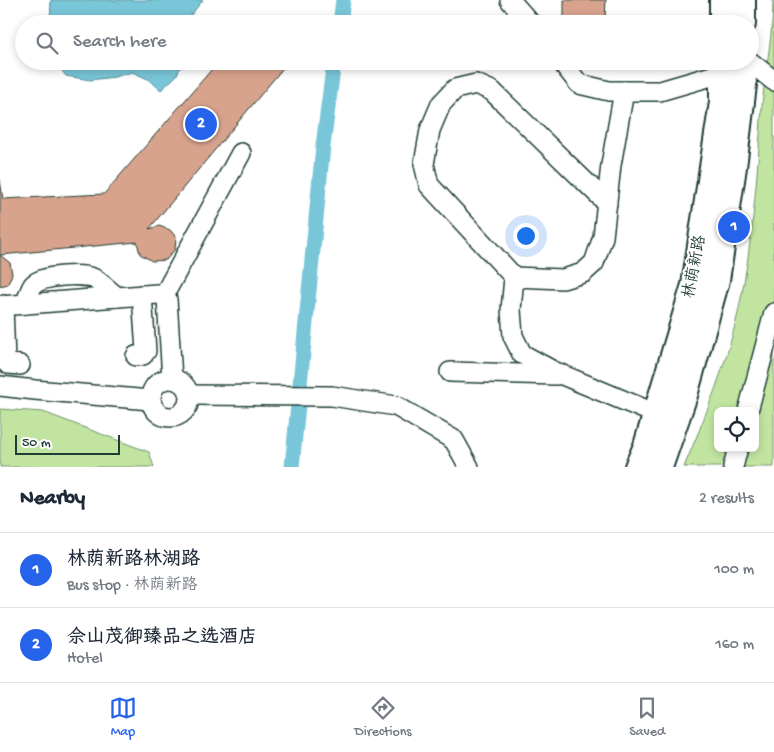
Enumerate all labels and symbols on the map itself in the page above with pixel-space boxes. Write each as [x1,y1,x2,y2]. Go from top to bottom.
pin: 2 [185,105,217,143]
pin: 1 [718,208,750,246]
your location [513,223,539,249]
street label: 林荫新路 [679,233,711,300]
scale bar [15,432,120,455]

